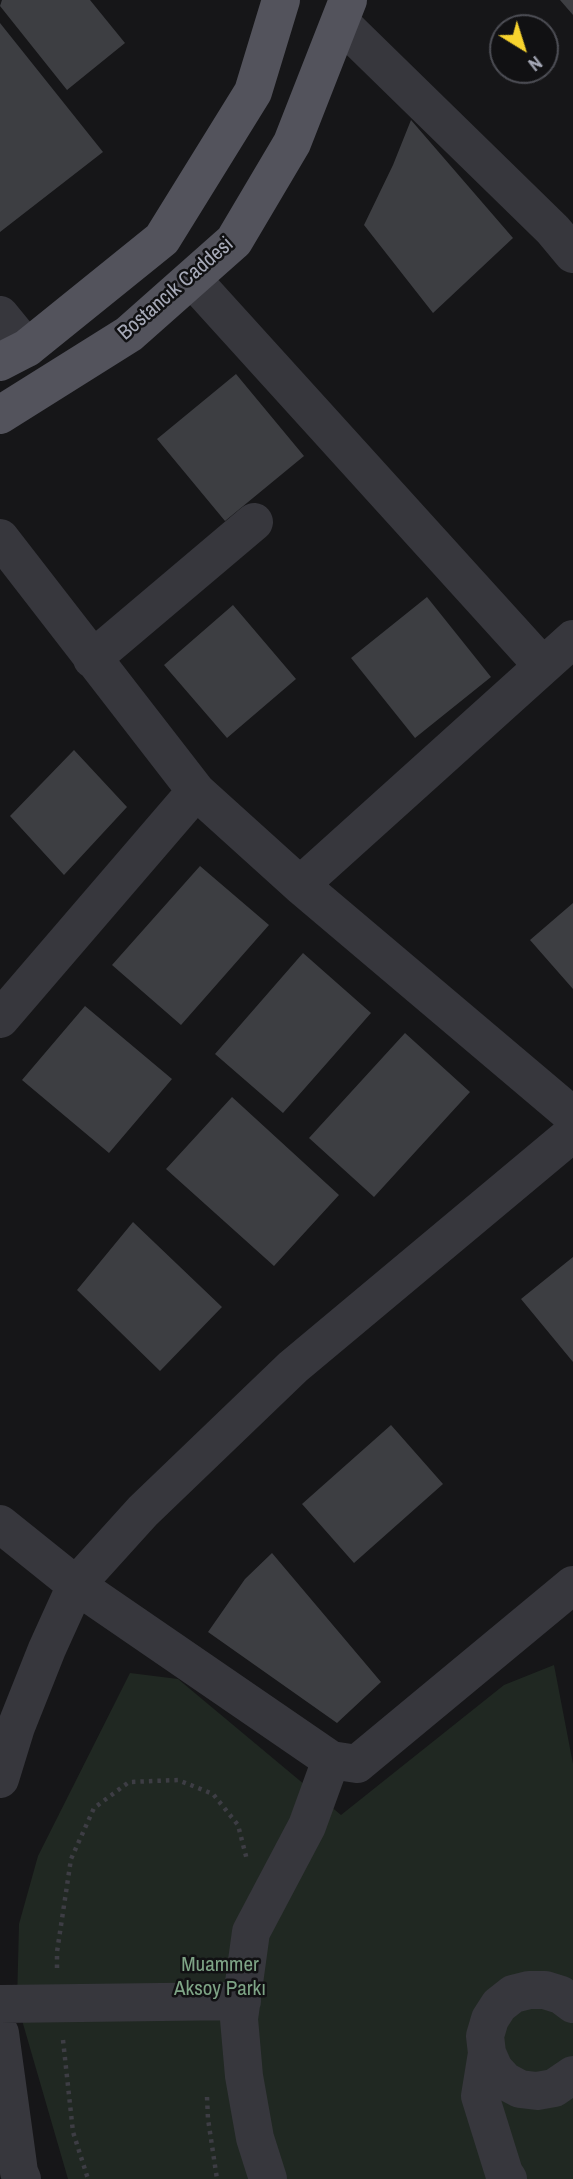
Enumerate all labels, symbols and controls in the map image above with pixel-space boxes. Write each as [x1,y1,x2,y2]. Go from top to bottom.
north arrow [489,14,559,84]
text: N [523,50,548,78]
street label: Bostancık Caddesi [113,232,239,346]
park label: Muammer Aksoy Parkı [174,1952,266,2002]

